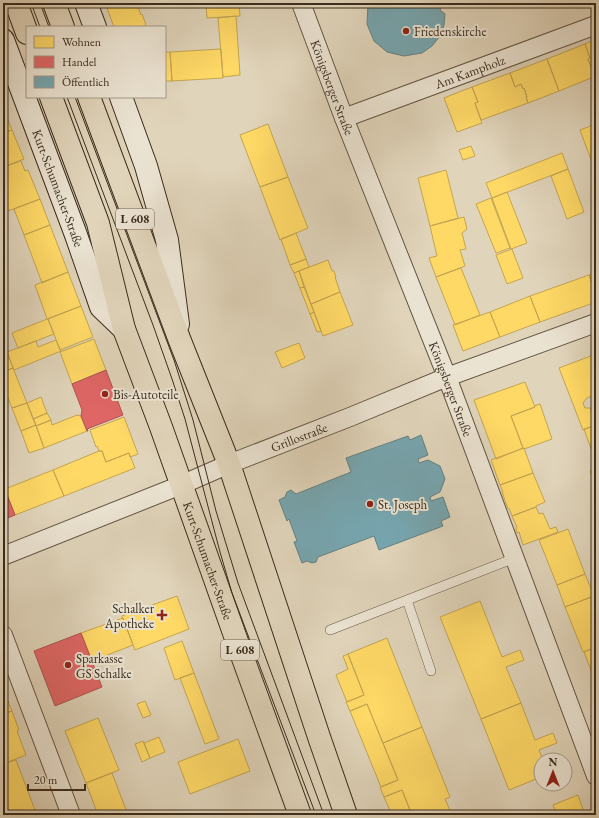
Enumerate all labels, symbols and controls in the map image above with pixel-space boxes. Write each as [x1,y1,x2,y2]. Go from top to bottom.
place label: Friedenskirche [414,23,487,40]
legend [26,26,166,98]
marker: Friedenskirche [401,26,411,36]
text: Wohnen [62,34,102,50]
street label: Königsberger Straße [307,38,358,137]
street label: Am Kampholz [432,51,507,93]
text: Handel [62,54,97,70]
text: Öffentlich [62,74,109,90]
street label: Kurt-Schumacher-Straße [28,127,87,249]
road number: L 608 [116,209,154,229]
street label: Königsberger Straße [425,339,476,439]
place label: Bis-Autoteile [113,386,178,403]
marker: Bis-Autoteile [100,389,110,399]
street label: Grillostraße [268,419,330,456]
place label: St. Joseph [378,496,427,513]
street label: Kurt-Schumacher-Straße [179,499,237,622]
marker: St. Joseph [365,499,375,509]
place label: Schalker Apotheke [104,600,155,632]
marker: Schalker Apotheke [157,610,167,620]
road number: L 608 [221,640,259,660]
place label: Sparkasse GS Schalke [76,650,132,682]
marker: Sparkasse GS Schalke [63,660,73,670]
north arrow [533,752,573,792]
text: N [549,755,558,769]
scale bar [28,766,85,792]
text: 20 m [34,772,58,788]

